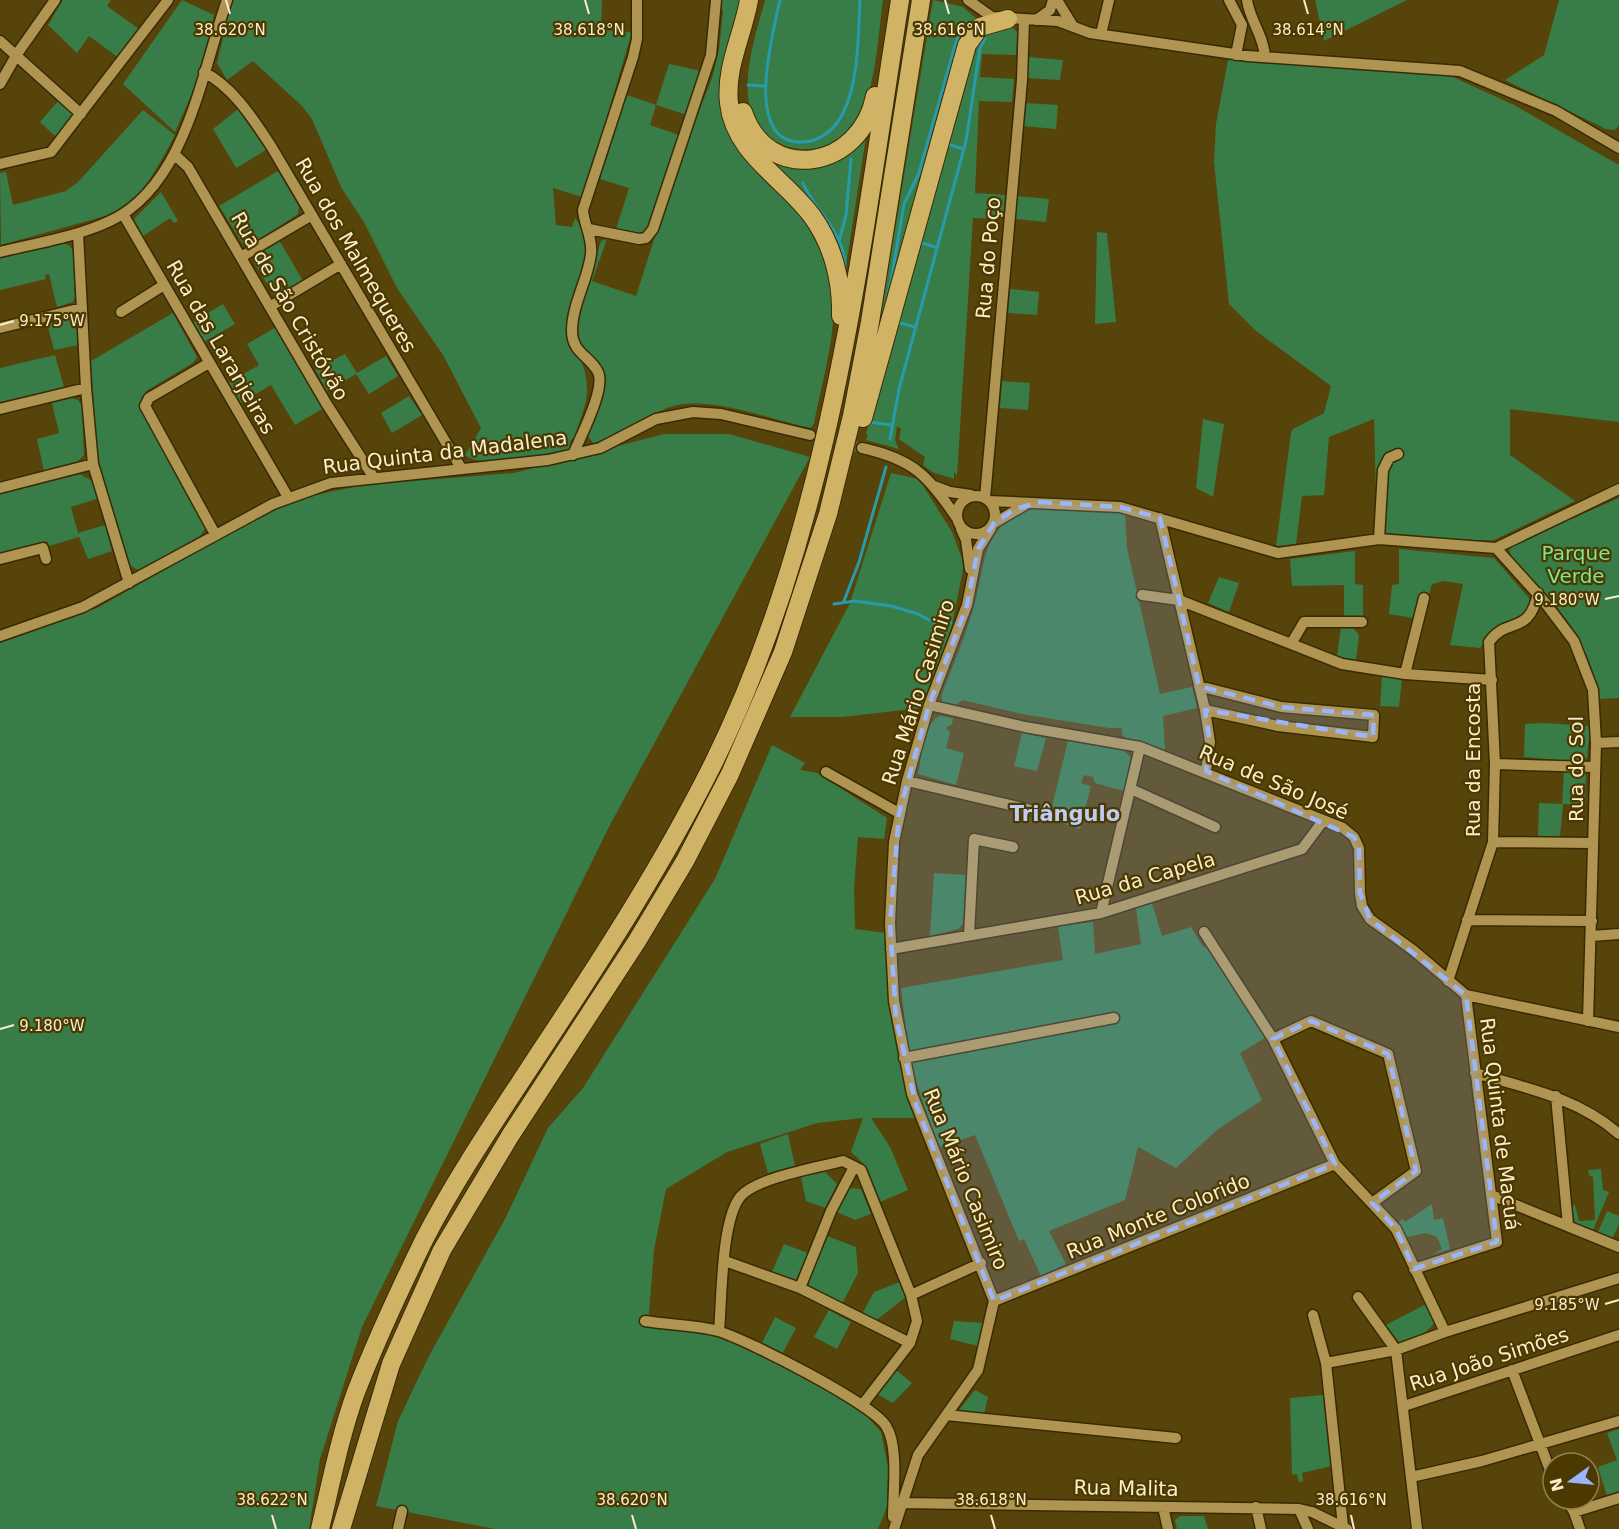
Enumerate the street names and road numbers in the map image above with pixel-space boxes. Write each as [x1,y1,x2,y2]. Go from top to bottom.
street label: Rua dos Malmequeres [290,153,422,357]
street label: Rua do Poço [971,196,1005,320]
street label: Rua de São Cristóvão [226,207,354,405]
street label: Rua das Laranjeiras [161,256,281,438]
street label: Rua Quinta da Madalena [321,425,569,479]
street label: Rua Mário Casimiro [877,596,959,788]
street label: Rua da Encosta [1461,683,1485,837]
street label: Rua do Sol [1564,716,1588,822]
street label: Rua de São José [1196,740,1352,824]
street label: Rua da Capela [1072,847,1218,909]
street label: Rua Quinta de Macuá [1475,1016,1525,1232]
street label: Rua Mário Casimiro [919,1085,1013,1273]
street label: Rua Monte Colorido [1063,1168,1253,1264]
street label: Rua João Simões [1406,1322,1572,1396]
street label: Rua Malita [1073,1475,1179,1501]

